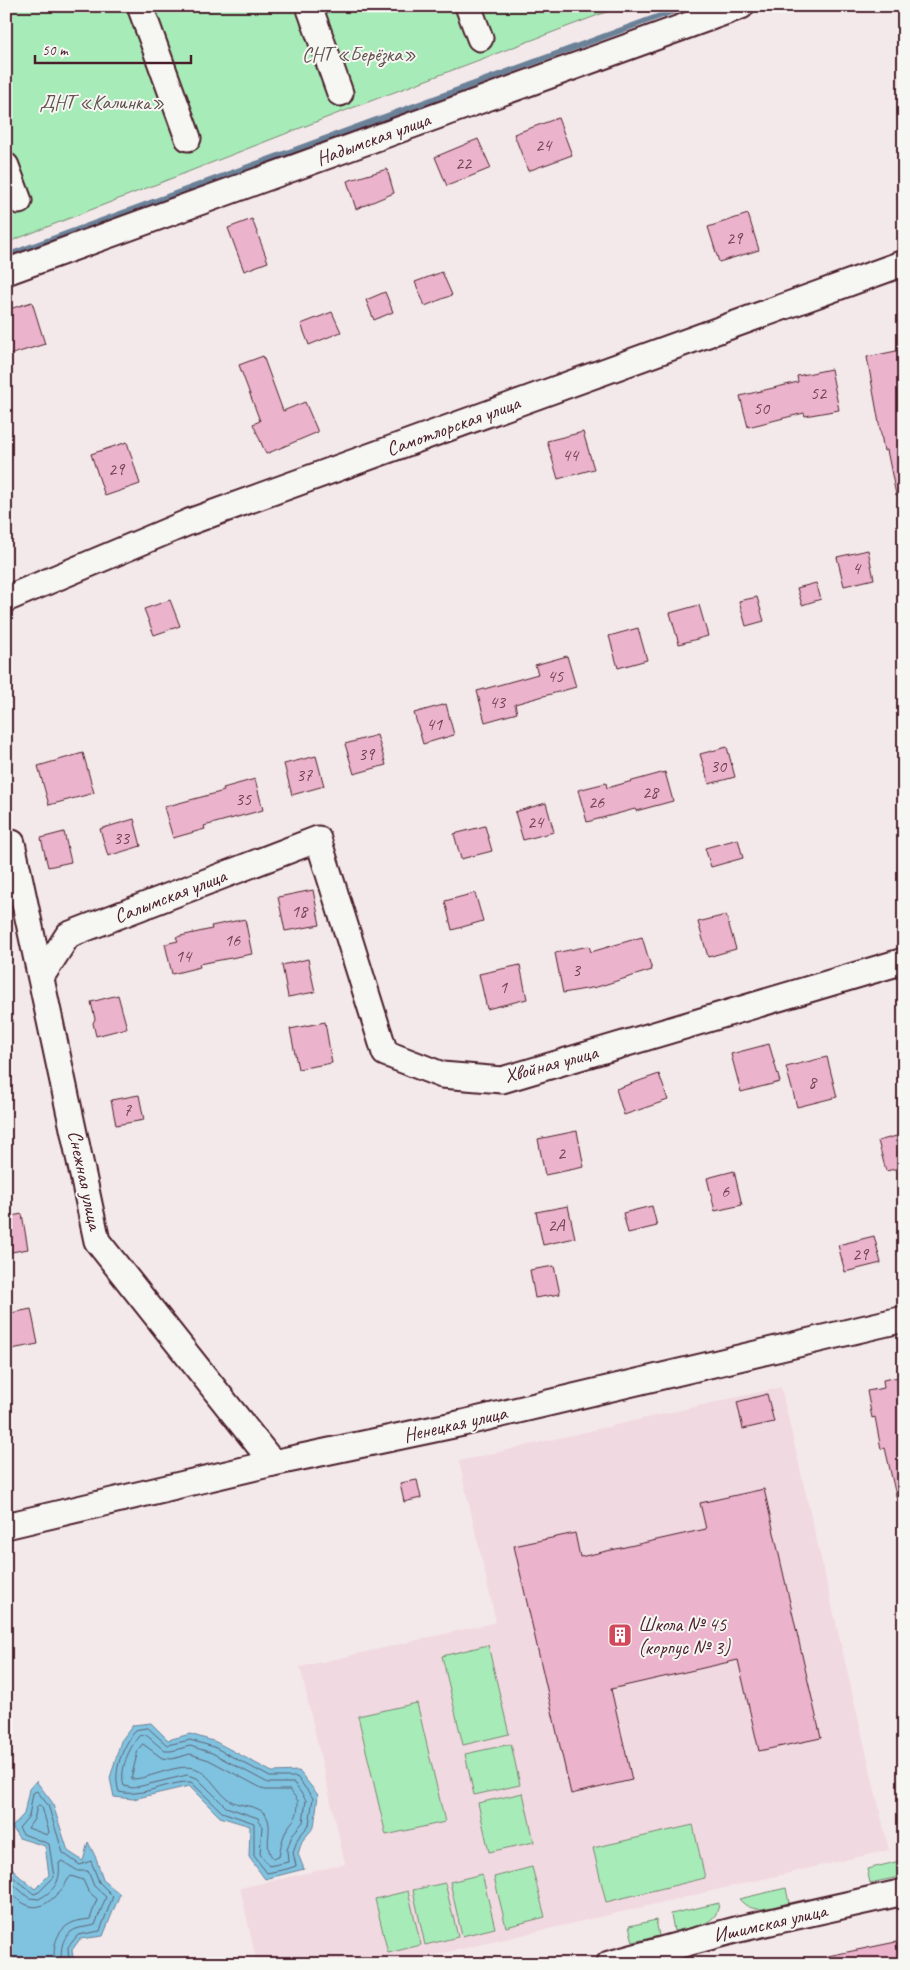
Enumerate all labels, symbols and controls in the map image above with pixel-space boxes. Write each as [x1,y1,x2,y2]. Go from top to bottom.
scale bar [35,32,191,64]
text: 50 m [42,41,69,60]
park label: СНТ «Берёзка» [302,42,416,68]
park label: ДНТ «Калинка» [40,90,164,115]
street label: Надымская улица [313,106,435,171]
house number: 24 [535,134,553,156]
house number: 22 [455,152,473,174]
house number: 29 [726,227,744,249]
house number: 52 [810,382,828,404]
street label: Самотлорская улица [383,390,525,462]
house number: 50 [753,397,771,419]
house number: 44 [562,444,580,466]
house number: 29 [108,458,126,480]
house number: 4 [852,557,862,579]
house number: 45 [547,665,564,687]
house number: 43 [489,691,507,713]
house number: 41 [426,713,443,735]
house number: 39 [358,743,376,765]
house number: 30 [710,755,728,777]
house number: 37 [296,764,313,786]
house number: 28 [642,781,660,803]
house number: 35 [235,788,252,810]
house number: 26 [588,791,605,813]
house number: 24 [527,811,545,833]
house number: 33 [113,827,131,849]
street label: Салымская улица [110,862,231,929]
house number: 18 [291,900,309,922]
house number: 16 [224,929,241,951]
house number: 14 [175,945,193,967]
house number: 3 [572,959,582,981]
house number: 1 [499,976,508,998]
street label: Хвойная улица [502,1039,602,1088]
house number: 8 [808,1071,818,1093]
house number: 7 [123,1099,132,1121]
street label: Снежная улица [62,1128,108,1234]
house number: 2 [557,1142,567,1164]
house number: 6 [721,1180,730,1202]
house number: 2А [547,1214,566,1236]
house number: 29 [852,1243,870,1265]
street label: Ненецкая улица [401,1400,510,1448]
place label: Школа № 45 (корпус № 3) [638,1612,731,1660]
building icon: Школа № 45 (корпус № 3) [607,1622,633,1648]
street label: Ишимская улица [711,1897,831,1948]

